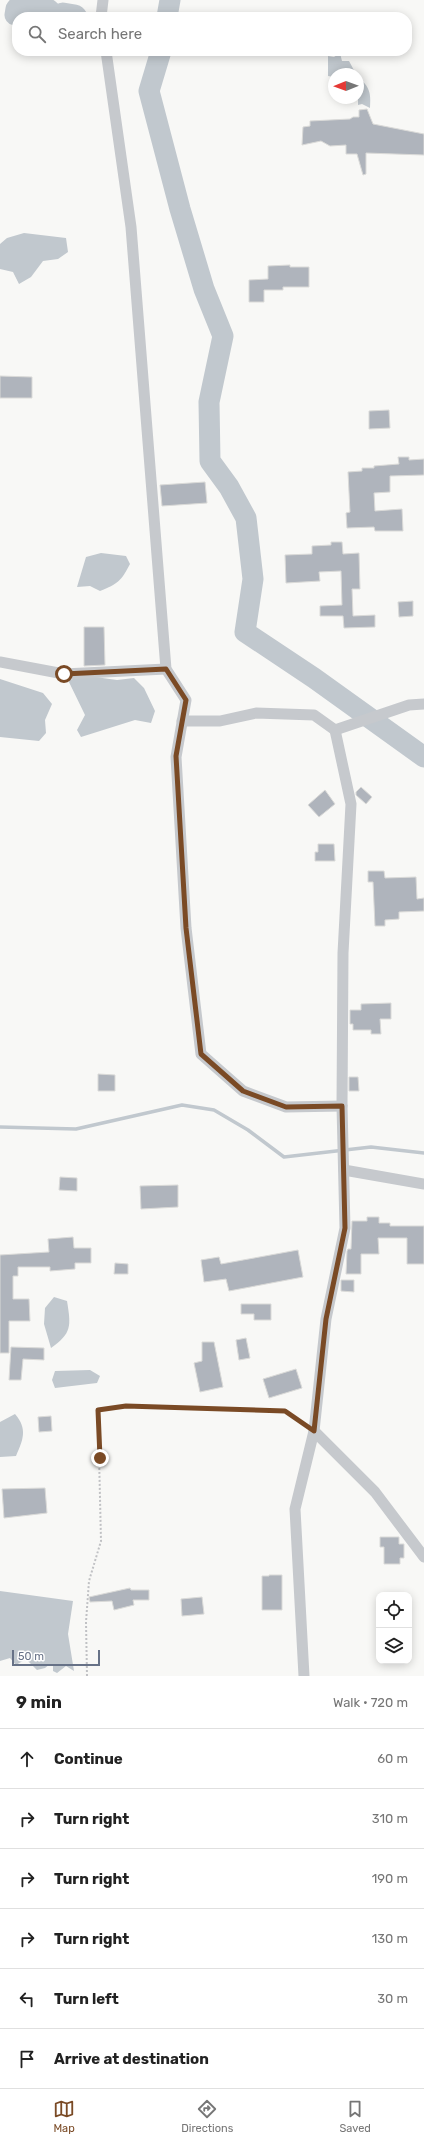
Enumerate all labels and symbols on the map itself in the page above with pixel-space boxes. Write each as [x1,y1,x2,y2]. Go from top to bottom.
north arrow [328,68,364,104]
route start [55,665,73,683]
route end [91,1449,109,1467]
scale bar [12,1648,100,1667]

